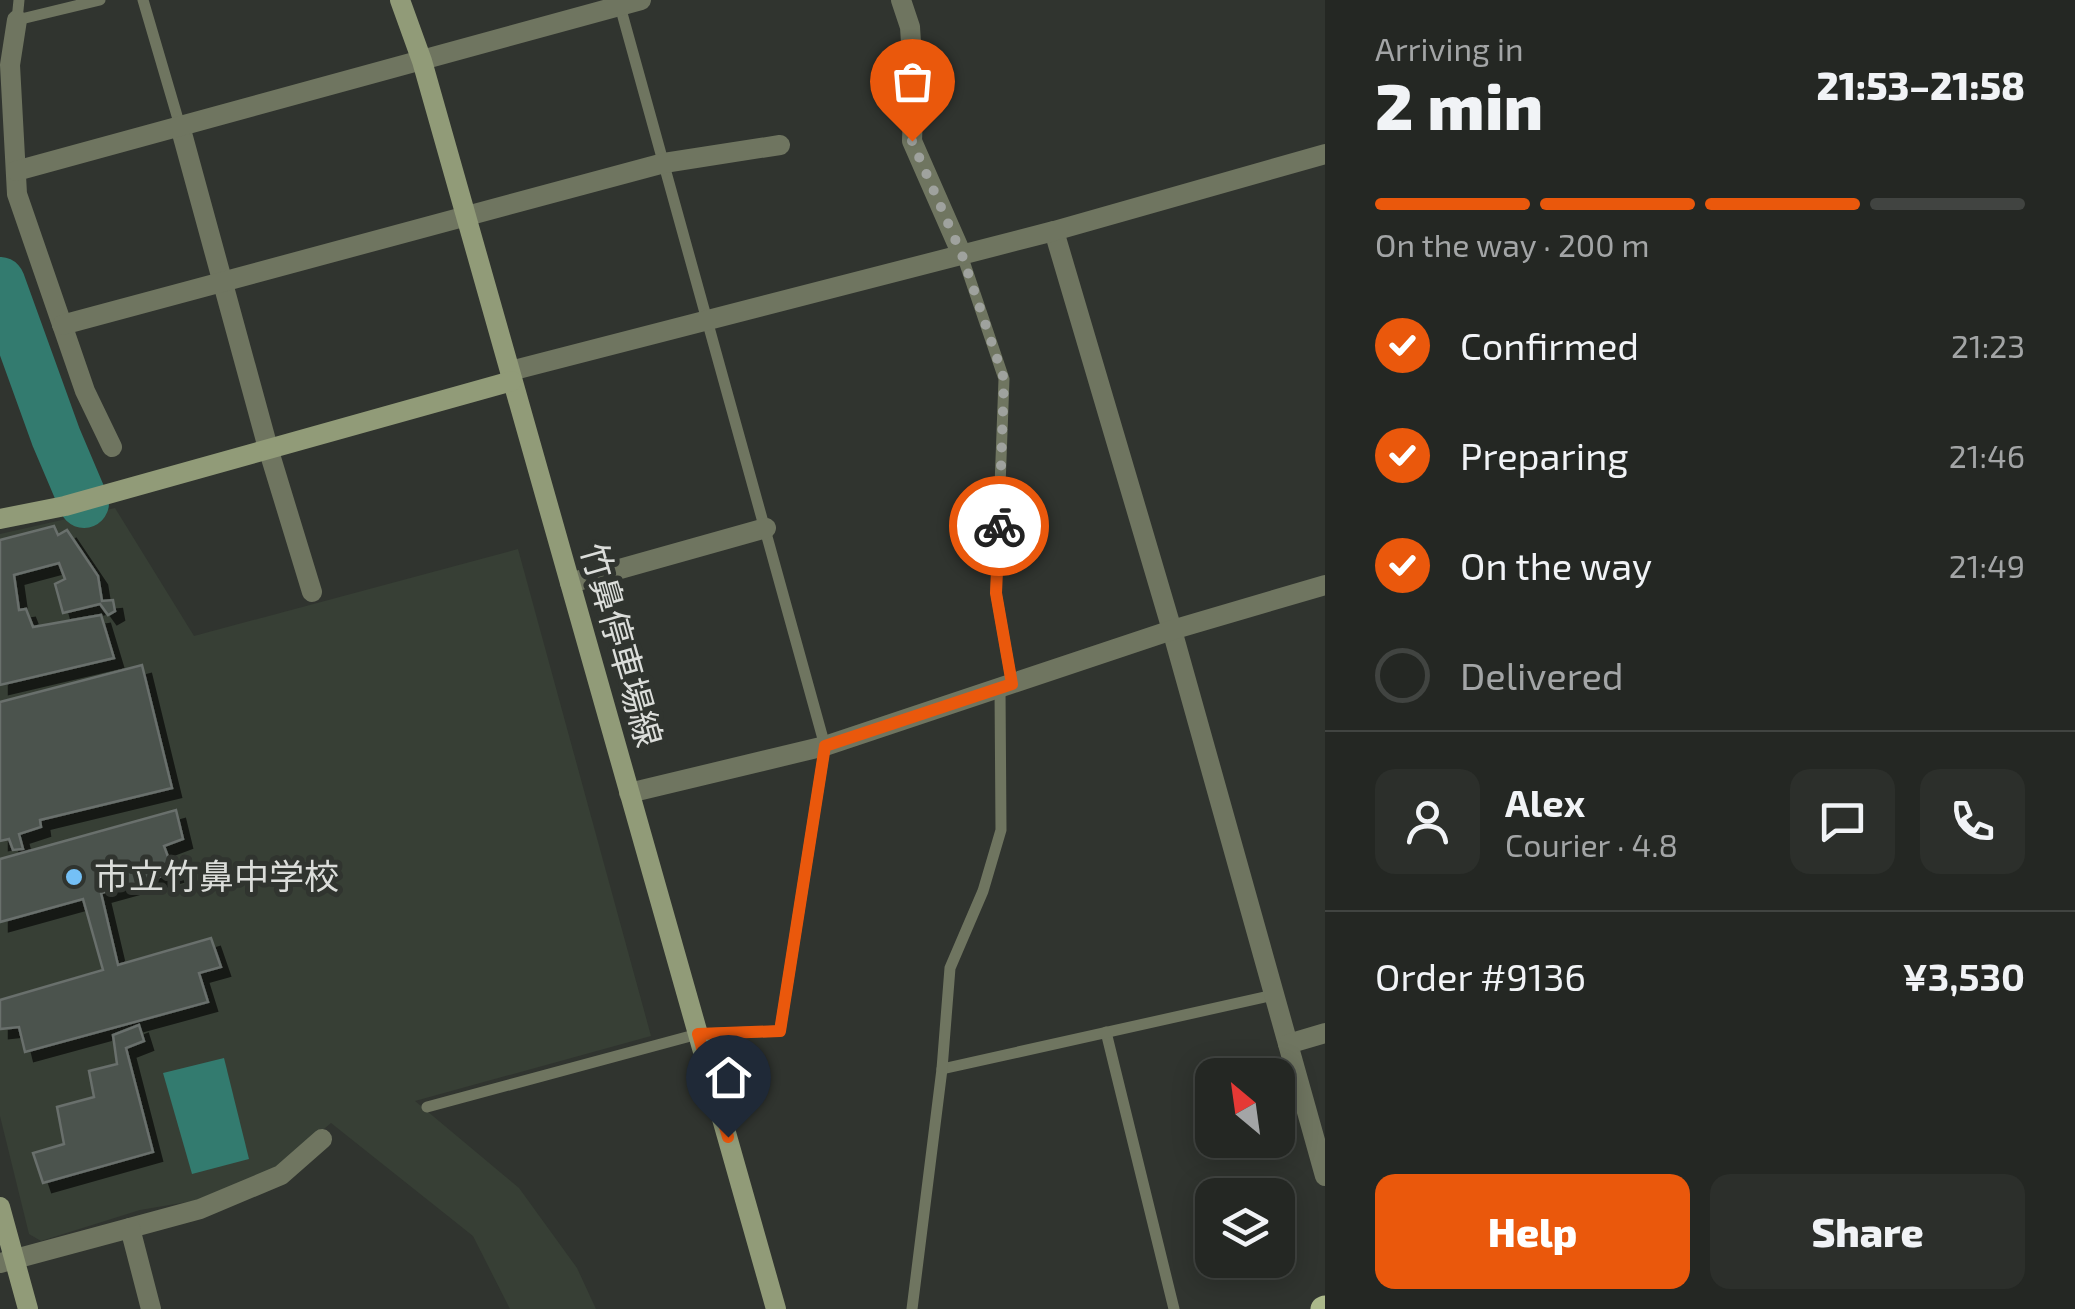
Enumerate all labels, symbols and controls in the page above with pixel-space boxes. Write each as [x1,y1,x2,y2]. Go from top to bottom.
text: Arriving in [1375,29,1524,67]
pin [870,39,955,142]
icon: bag [885,54,940,109]
text: 21:53–21:58 [1816,62,2025,108]
text: 2 min [1375,65,1543,143]
text: On the way · 200 m [1375,225,1650,263]
icon: check [1375,318,1430,373]
text: Confirmed [1460,322,1639,368]
text: 21:23 [1951,326,2025,364]
icon: check [1375,428,1430,483]
text: Preparing [1460,432,1628,478]
text: 21:46 [1949,436,2025,474]
courier [949,476,1049,576]
icon: bike [972,499,1027,554]
street label: 竹鼻停車場線 [574,538,672,751]
icon: check [1375,538,1430,593]
text: On the way [1460,542,1652,588]
text: 21:49 [1949,546,2025,584]
text: Delivered [1460,652,1624,698]
button: person [1375,769,1480,874]
button: chat [1790,769,1895,874]
button: phone [1920,769,2025,874]
text: Alex [1505,779,1585,825]
text: Courier · 4.8 [1505,825,1678,863]
place label: 市立竹鼻中学校 [94,854,339,896]
marker: 市立竹鼻中学校 [63,866,85,888]
text: Order #9136 [1375,953,1586,999]
text: ¥3,530 [1903,953,2025,999]
pin [686,1035,771,1138]
icon: home [701,1050,756,1105]
north arrow [1195,1058,1295,1158]
map controls [1195,1058,1295,1278]
button: Help [1375,1174,1690,1289]
button: Share [1710,1174,2025,1289]
button: layers [1195,1178,1295,1278]

